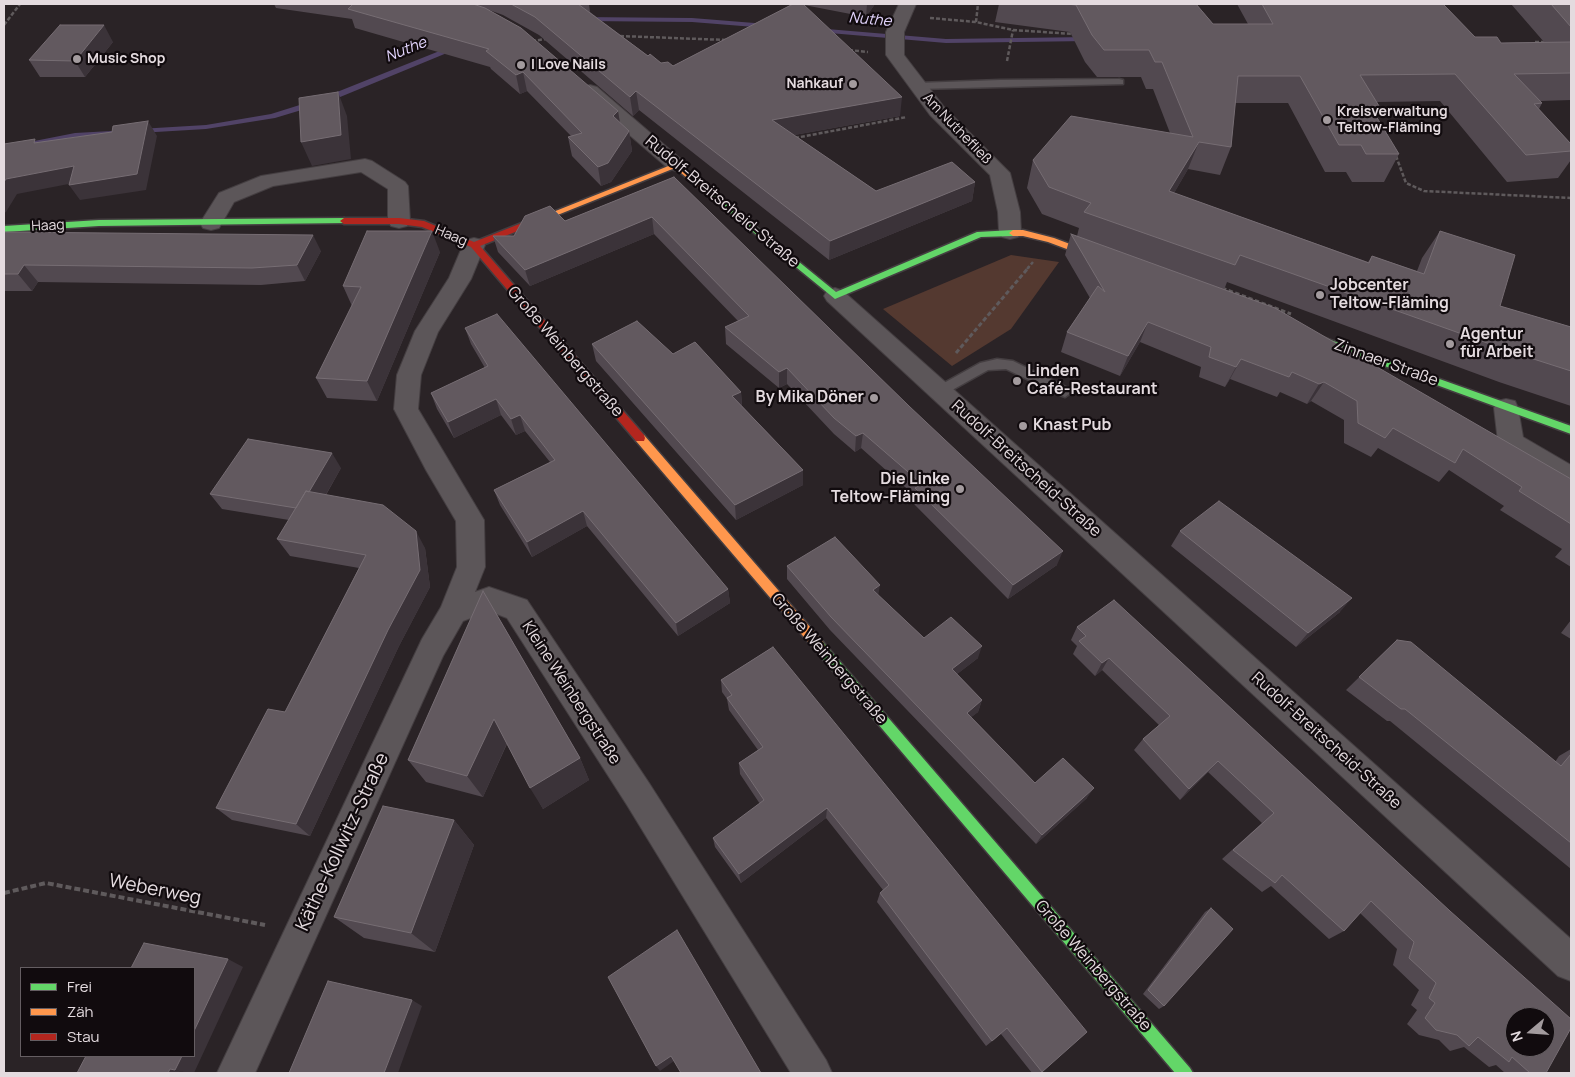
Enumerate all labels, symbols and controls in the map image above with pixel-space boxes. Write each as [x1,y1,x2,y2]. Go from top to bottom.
water label: Nuthe [848,9,892,31]
water label: Nuthe [383,34,429,66]
place label: Music Shop [87,51,165,67]
marker: Music Shop [71,53,83,65]
place label: I Love Nails [531,57,606,73]
marker: I Love Nails [515,59,527,71]
place label: Nahkauf [786,76,843,92]
marker: Nahkauf [847,78,859,90]
street label: Am Nuthefließ [919,90,995,168]
place label: Kreisverwaltung Teltow-Fläming [1337,104,1448,136]
marker: Kreisverwaltung Teltow-Fläming [1321,114,1333,126]
street label: Rudolf-Breitscheid-Straße [641,132,803,272]
street label: Haag [31,217,65,235]
street label: Haag [432,222,470,250]
place label: Jobcenter Teltow-Fläming [1330,276,1449,314]
street label: Große Weinbergstraße [503,283,627,421]
marker: Jobcenter Teltow-Fläming [1314,289,1326,301]
place label: Agentur für Arbeit [1460,325,1534,363]
street label: Zinnaer Straße [1331,335,1441,391]
marker: Agentur für Arbeit [1444,338,1456,350]
place label: Linden Café-Restaurant [1027,362,1158,400]
marker: Linden Café-Restaurant [1011,375,1023,387]
place label: By Mika Döner [756,388,864,408]
marker: By Mika Döner [868,392,880,404]
street label: Rudolf-Breitscheid-Straße [947,397,1105,541]
place label: Knast Pub [1033,416,1111,436]
marker: Knast Pub [1017,420,1029,432]
place label: Die Linke Teltow-Fläming [831,470,950,508]
marker: Die Linke Teltow-Fläming [954,483,966,495]
street label: Große Weinbergstraße [767,590,891,728]
street label: Kleine Weinbergstraße [518,618,624,768]
street label: Rudolf-Breitscheid-Straße [1247,669,1405,813]
street label: Käthe-Kollwitz-Straße [292,749,394,935]
street label: Weberweg [107,870,203,910]
street label: Große Weinbergstraße [1031,897,1155,1035]
legend [20,967,195,1057]
text: Frei [67,976,92,997]
text: Zäh [67,1001,93,1022]
north arrow [1505,1007,1555,1057]
text: Stau [67,1026,100,1047]
text: N [1506,1029,1527,1044]

